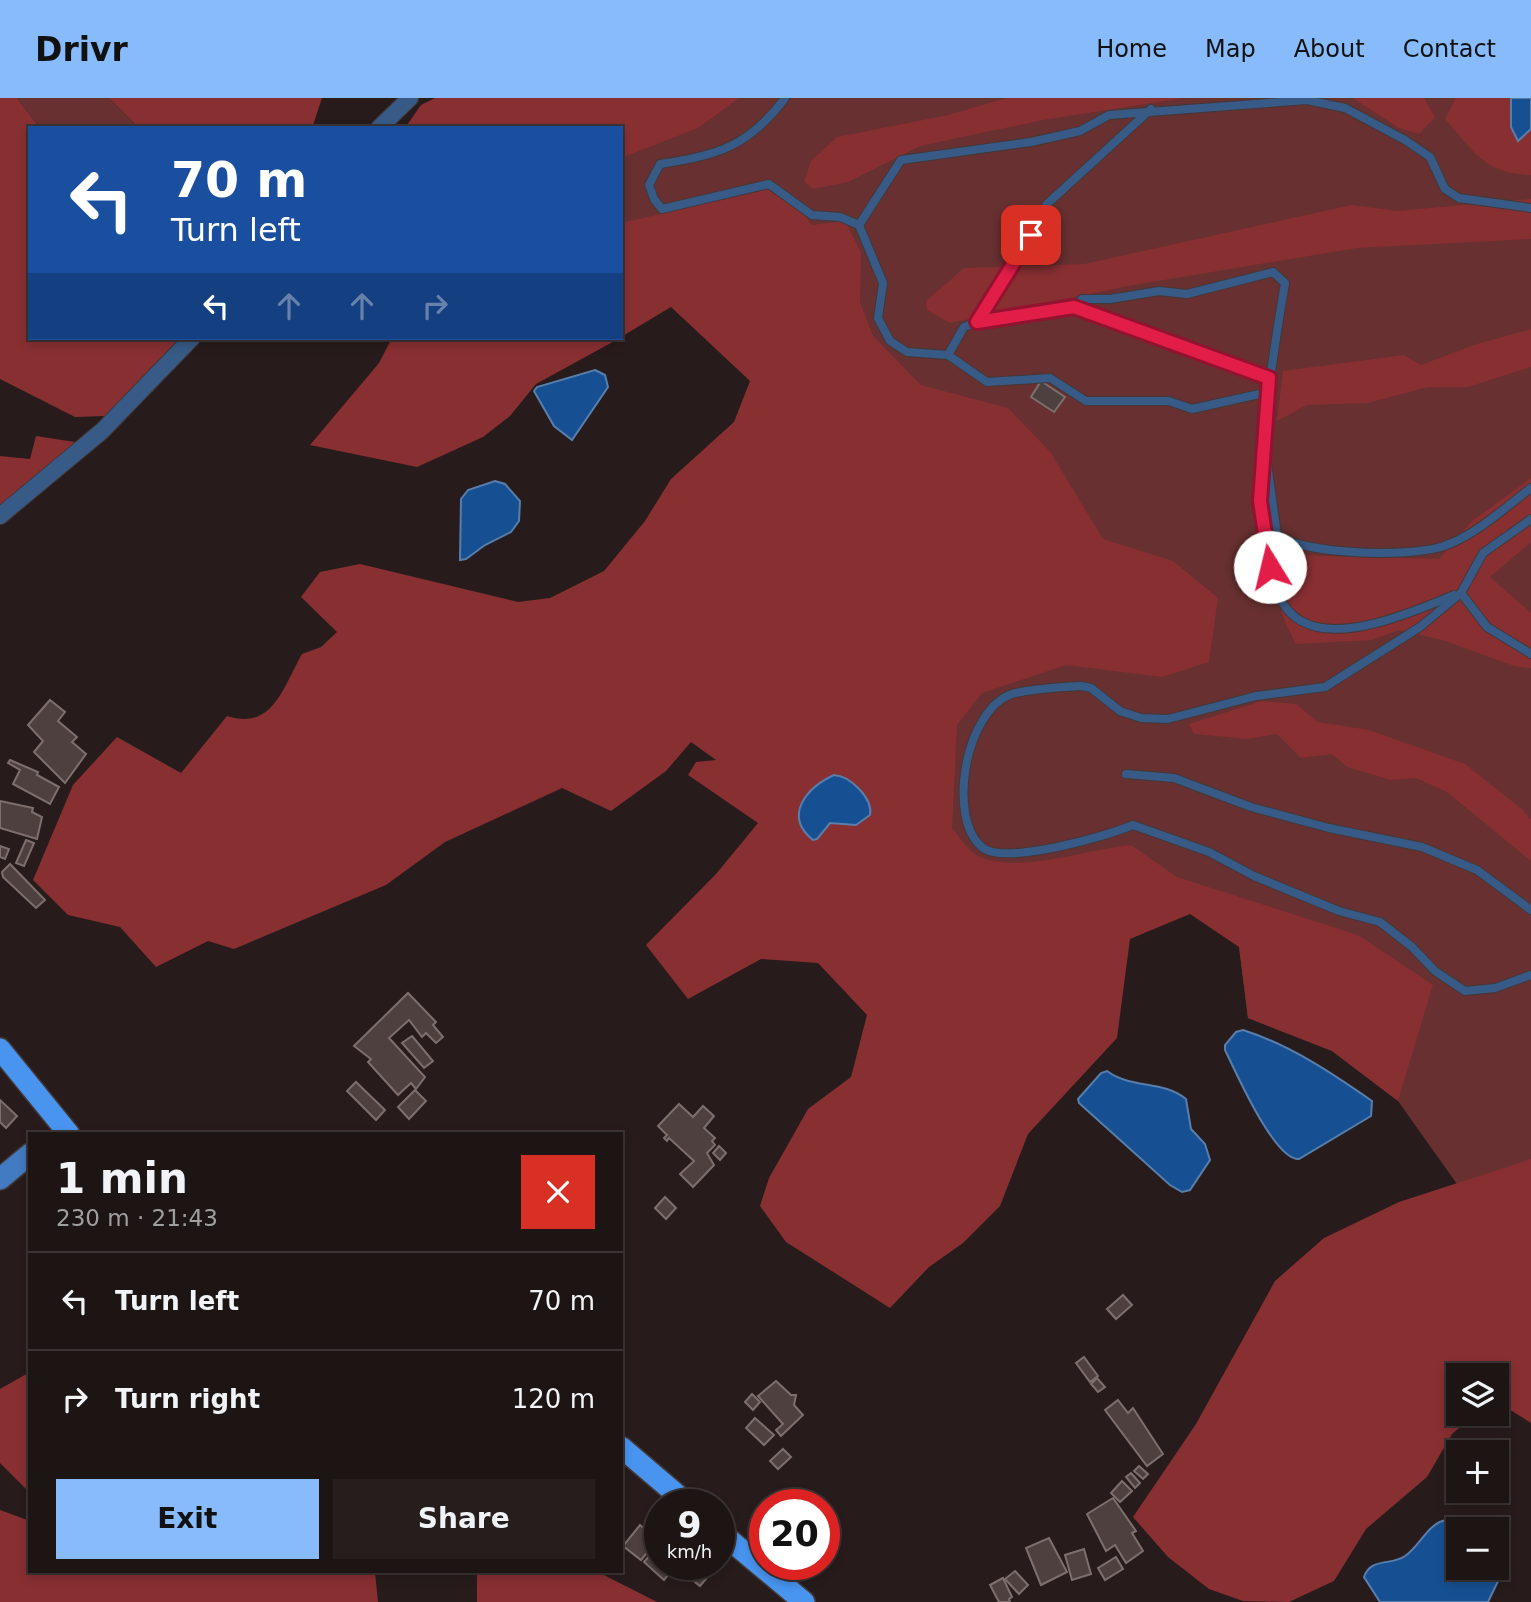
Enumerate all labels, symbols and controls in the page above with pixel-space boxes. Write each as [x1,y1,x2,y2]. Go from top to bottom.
text: Drivr [35,30,128,69]
text: Home [1096,35,1167,63]
text: Map [1205,35,1256,63]
text: About [1294,35,1365,63]
text: Contact [1403,35,1496,63]
text: 70 m [171,152,307,209]
icon: left [56,154,147,245]
pin [1001,205,1061,265]
text: Turn left [171,211,301,249]
icon: arrive [1012,216,1050,254]
icon: left [197,287,235,325]
icon: ahead [270,287,308,325]
icon: ahead [343,287,381,325]
icon: right [416,287,454,325]
position arrow [1233,530,1307,604]
text: 1 min [56,1154,188,1203]
button: close [521,1155,595,1229]
text: 230 m · 21:43 [56,1205,218,1231]
icon: left [56,1282,94,1320]
text: Turn left [115,1286,239,1316]
text: 70 m [528,1286,595,1316]
map controls [1446,1363,1509,1580]
button: layers [1446,1363,1509,1426]
icon: right [56,1380,94,1418]
text: Turn right [115,1384,260,1414]
text: 120 m [512,1384,595,1414]
button: + [1446,1440,1509,1503]
button: Exit [56,1479,319,1559]
button: Share [333,1479,595,1559]
speed limit sign: 20 [749,1489,840,1580]
text: 9 [677,1505,702,1545]
button: − [1446,1517,1509,1580]
text: km/h [667,1541,712,1562]

